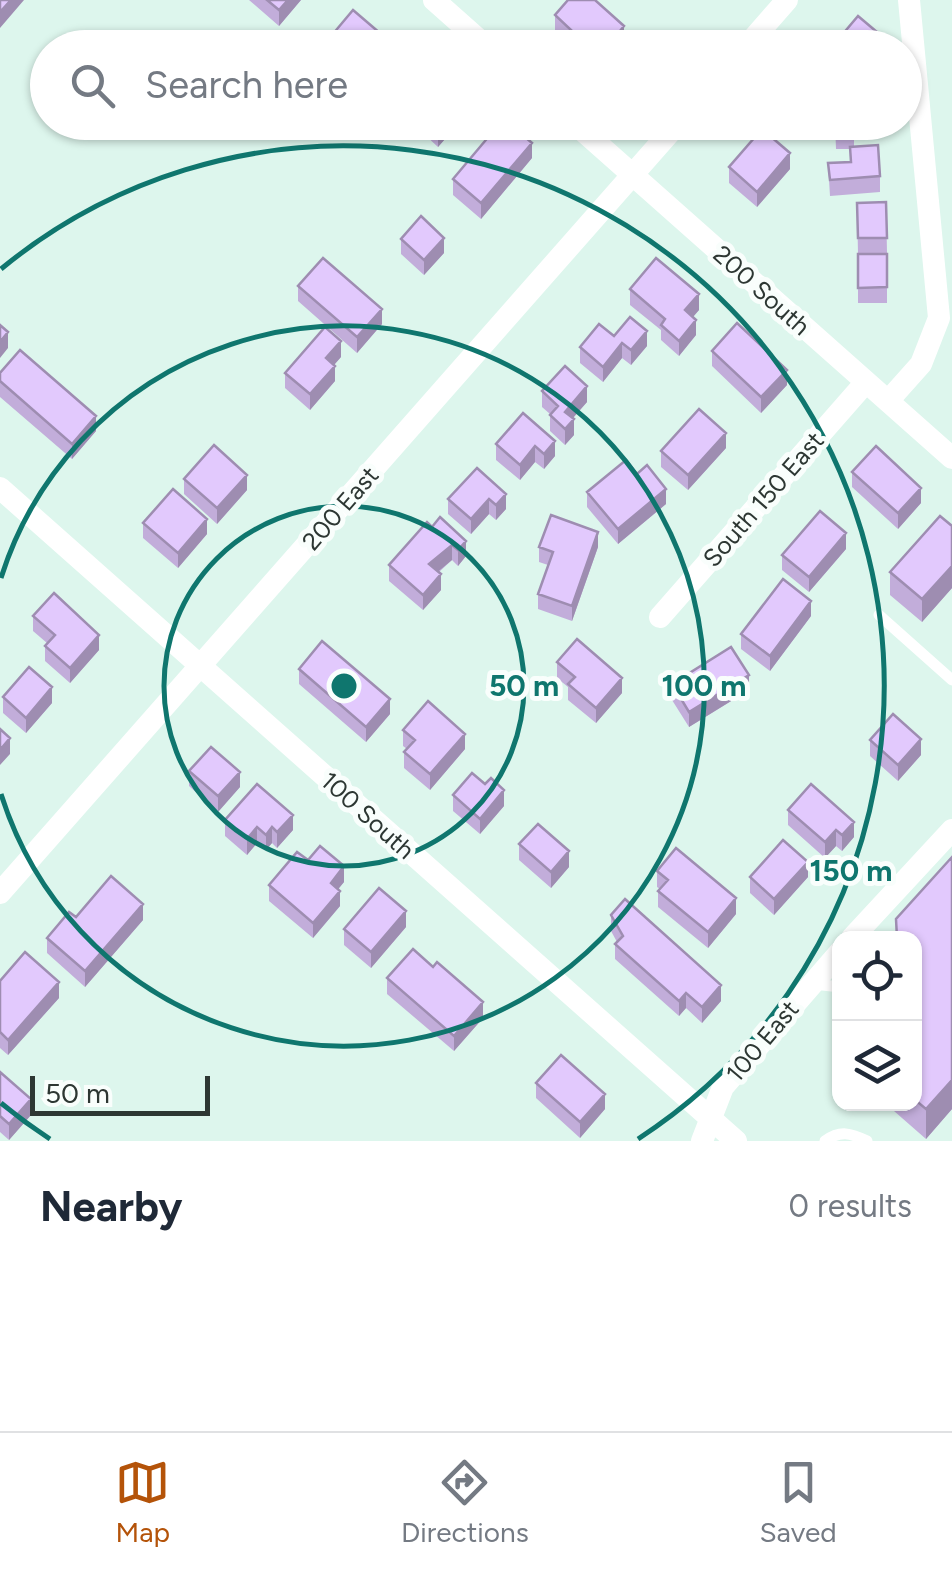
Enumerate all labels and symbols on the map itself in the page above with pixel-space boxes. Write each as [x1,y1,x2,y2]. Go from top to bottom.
street label: 200 South [708,239,816,341]
street label: South 150 East [696,425,830,573]
street label: 200 East [296,460,384,556]
text: 50 m [489,667,559,704]
text: 100 m [662,667,746,704]
centre of rings [326,668,362,704]
street label: 100 South [315,765,421,865]
text: 150 m [810,852,892,889]
street label: 100 East [719,994,805,1088]
scale bar [30,1071,210,1116]

